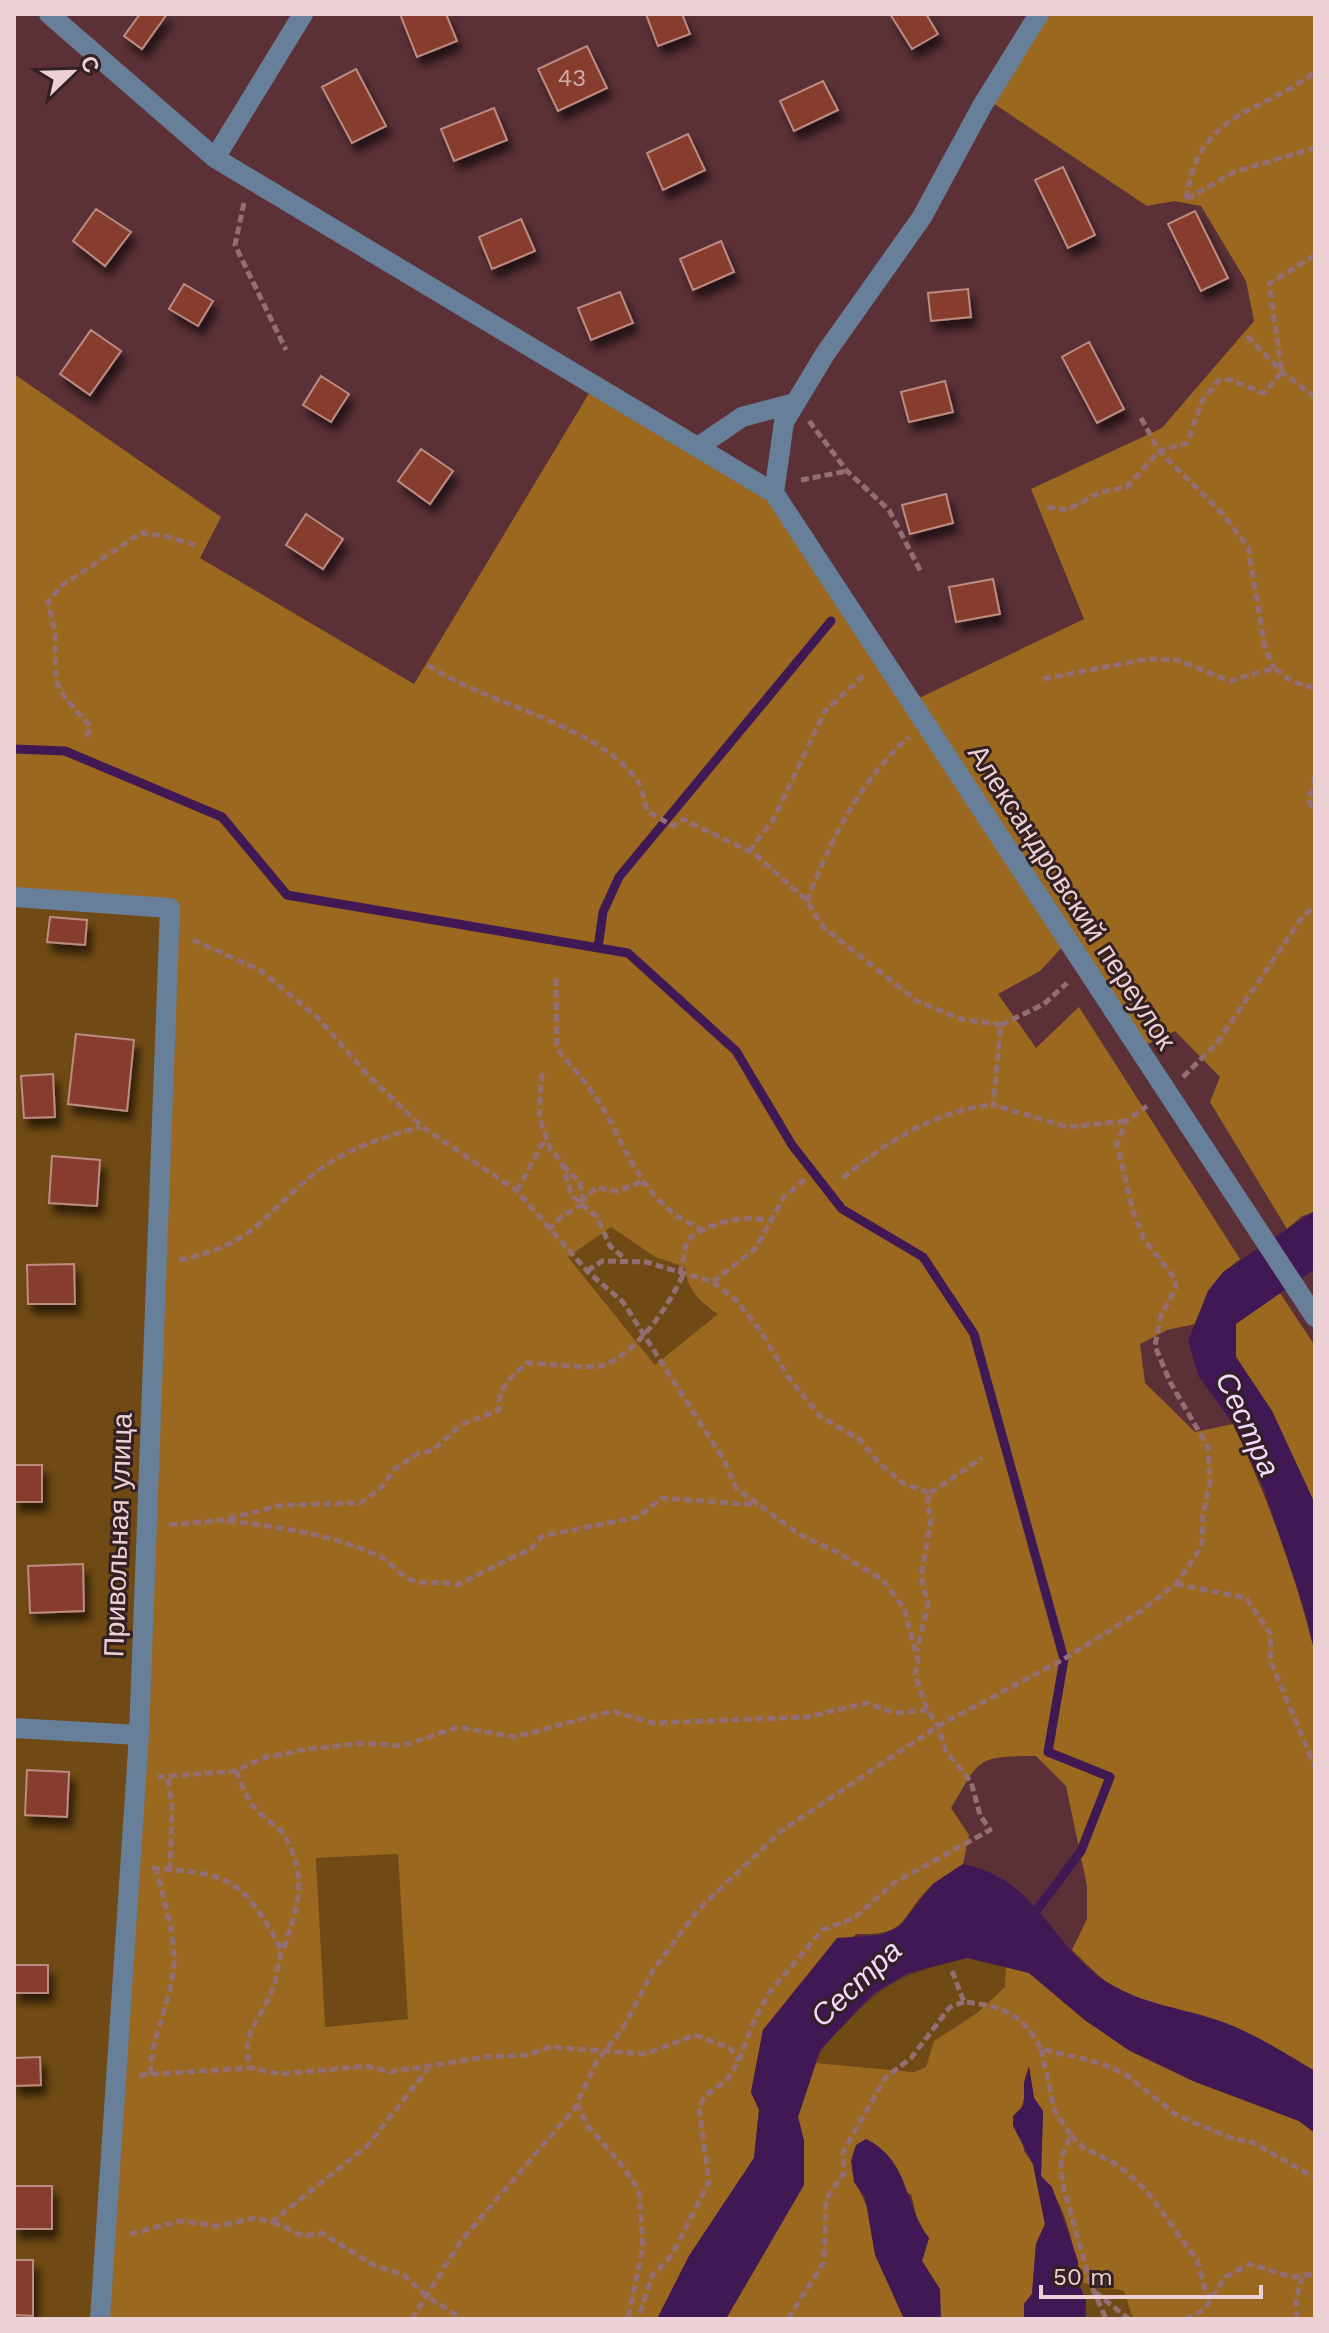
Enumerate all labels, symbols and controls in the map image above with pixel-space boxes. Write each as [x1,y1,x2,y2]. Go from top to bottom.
north arrow [32,32,112,112]
text: С [75,52,105,77]
house number: 43 [558,64,586,92]
street label: Александровский переулок [961,738,1183,1056]
water label: Сестра [1209,1366,1287,1482]
street label: Привольная улица [97,1412,139,1658]
water label: Сестра [803,1932,909,2034]
scale bar [1041,2249,1261,2299]
text: 50 m [1053,2263,1113,2291]

